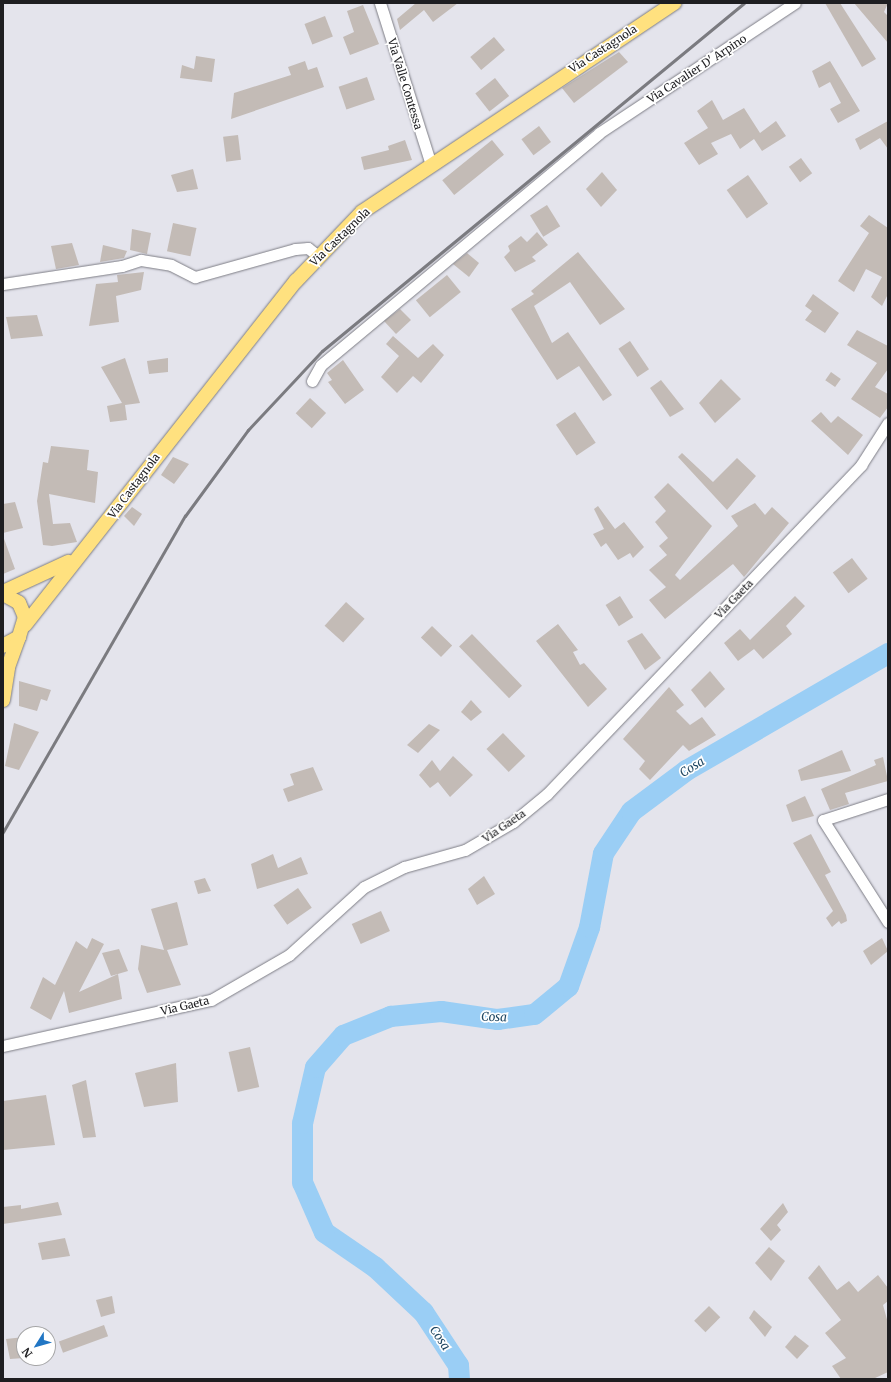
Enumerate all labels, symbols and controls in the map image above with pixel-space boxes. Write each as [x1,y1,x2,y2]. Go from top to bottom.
street label: Via Castagnola [567,22,639,76]
street label: Via Cavalier D' Arpino [645,32,749,106]
street label: Via Valle Contessa [385,37,425,131]
street label: Via Castagnola [307,205,373,269]
street label: Via Castagnola [105,451,163,521]
street label: Via Gaeta [712,577,756,621]
water label: Cosa [677,754,707,780]
street label: Via Gaeta [480,807,528,845]
street label: Via Gaeta [160,994,210,1018]
water label: Cosa [481,1010,507,1024]
water label: Cosa [427,1323,453,1353]
north arrow [16,1326,56,1366]
text: N [19,1345,35,1360]

